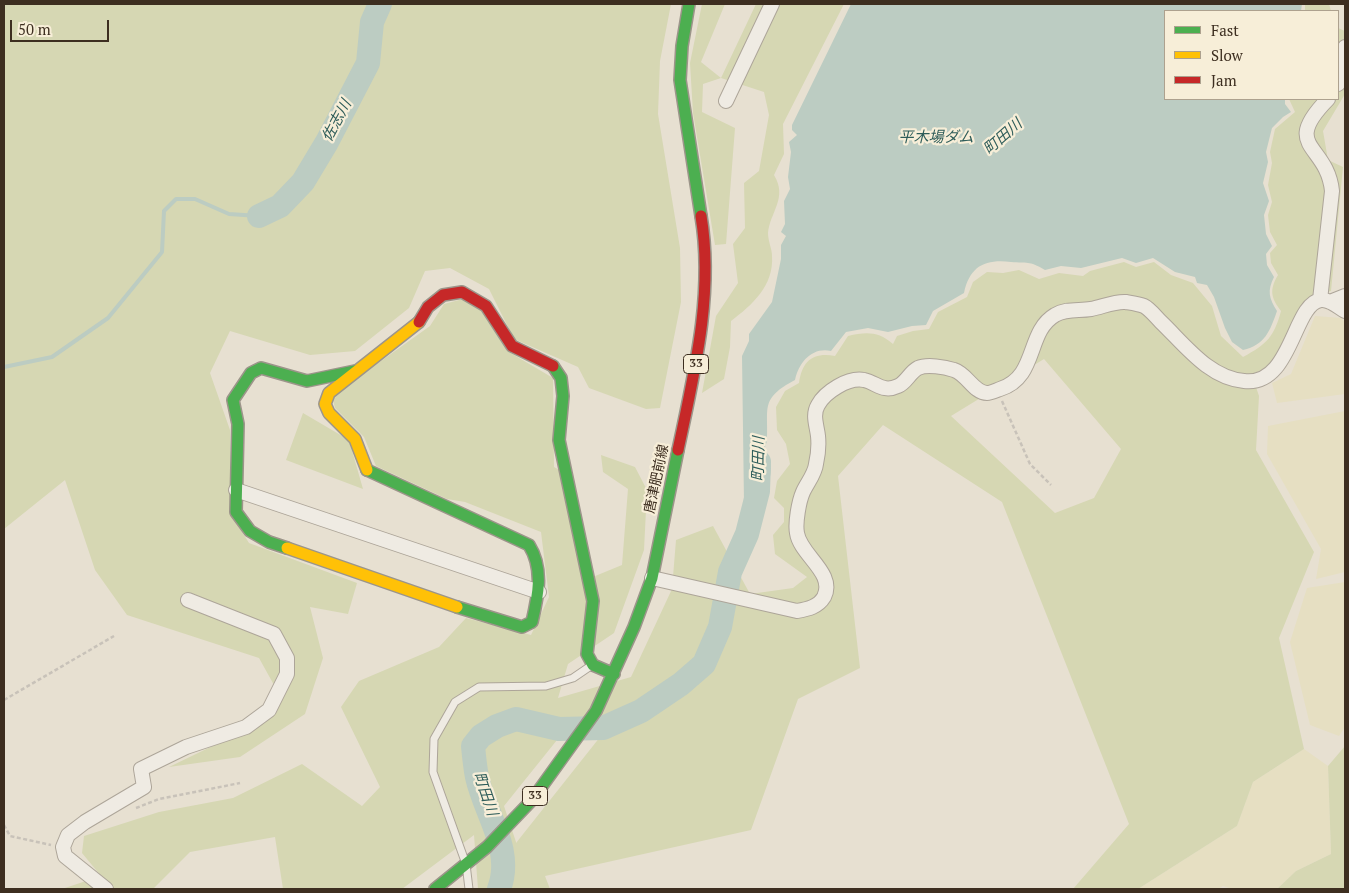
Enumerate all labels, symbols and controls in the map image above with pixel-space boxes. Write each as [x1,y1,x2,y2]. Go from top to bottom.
scale bar [12,10,111,42]
legend [1164,10,1339,100]
text: 50 m [18,19,51,39]
text: Fast [1211,20,1239,40]
text: Slow [1211,45,1243,65]
text: Jam [1211,70,1237,90]
water label: 佐志川 [318,97,356,145]
water label: 町田川 [980,115,1026,159]
water label: 平木場ダム [899,129,973,147]
road number: 33 [684,354,708,374]
water label: 町田川 [750,436,768,482]
street label: 唐津肥前線 [642,443,672,515]
water label: 町田川 [469,770,501,818]
road number: 33 [522,786,548,806]

